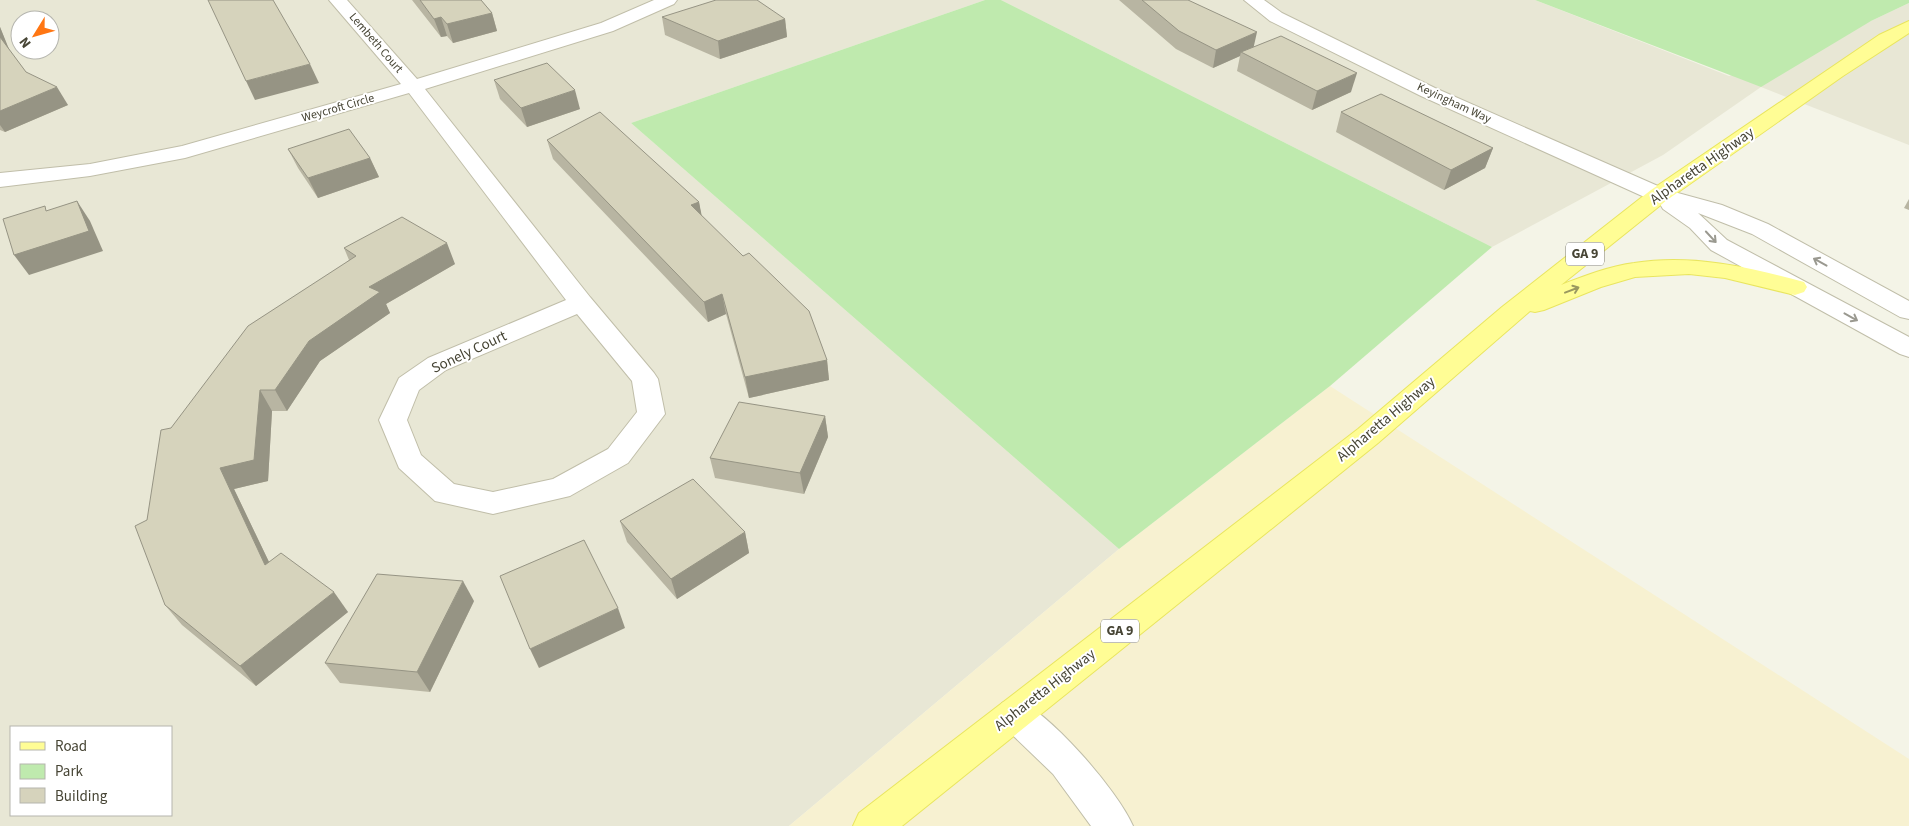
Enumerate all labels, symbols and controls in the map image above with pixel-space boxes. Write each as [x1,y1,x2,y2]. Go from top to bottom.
street label: Lembeth Court [345,9,407,77]
north arrow [10,10,60,60]
text: N [15,32,36,52]
street label: Keyingham Way [1414,78,1494,128]
street label: Weycroft Circle [300,90,376,126]
street label: Alpharetta Highway [1646,122,1758,210]
one-way arrow [1705,230,1717,243]
road number: GA 9 [1566,242,1604,266]
one-way arrow [1814,257,1828,267]
one-way arrow [1564,285,1580,294]
one-way arrow [1844,312,1859,322]
street label: Sonely Court [428,325,510,379]
street label: Alpharetta Highway [1332,371,1440,467]
road number: GA 9 [1101,620,1139,642]
street label: Alpharetta Highway [990,644,1100,736]
legend [10,726,172,816]
text: Road [55,736,87,757]
text: Park [55,761,84,782]
text: Building [55,786,108,807]

